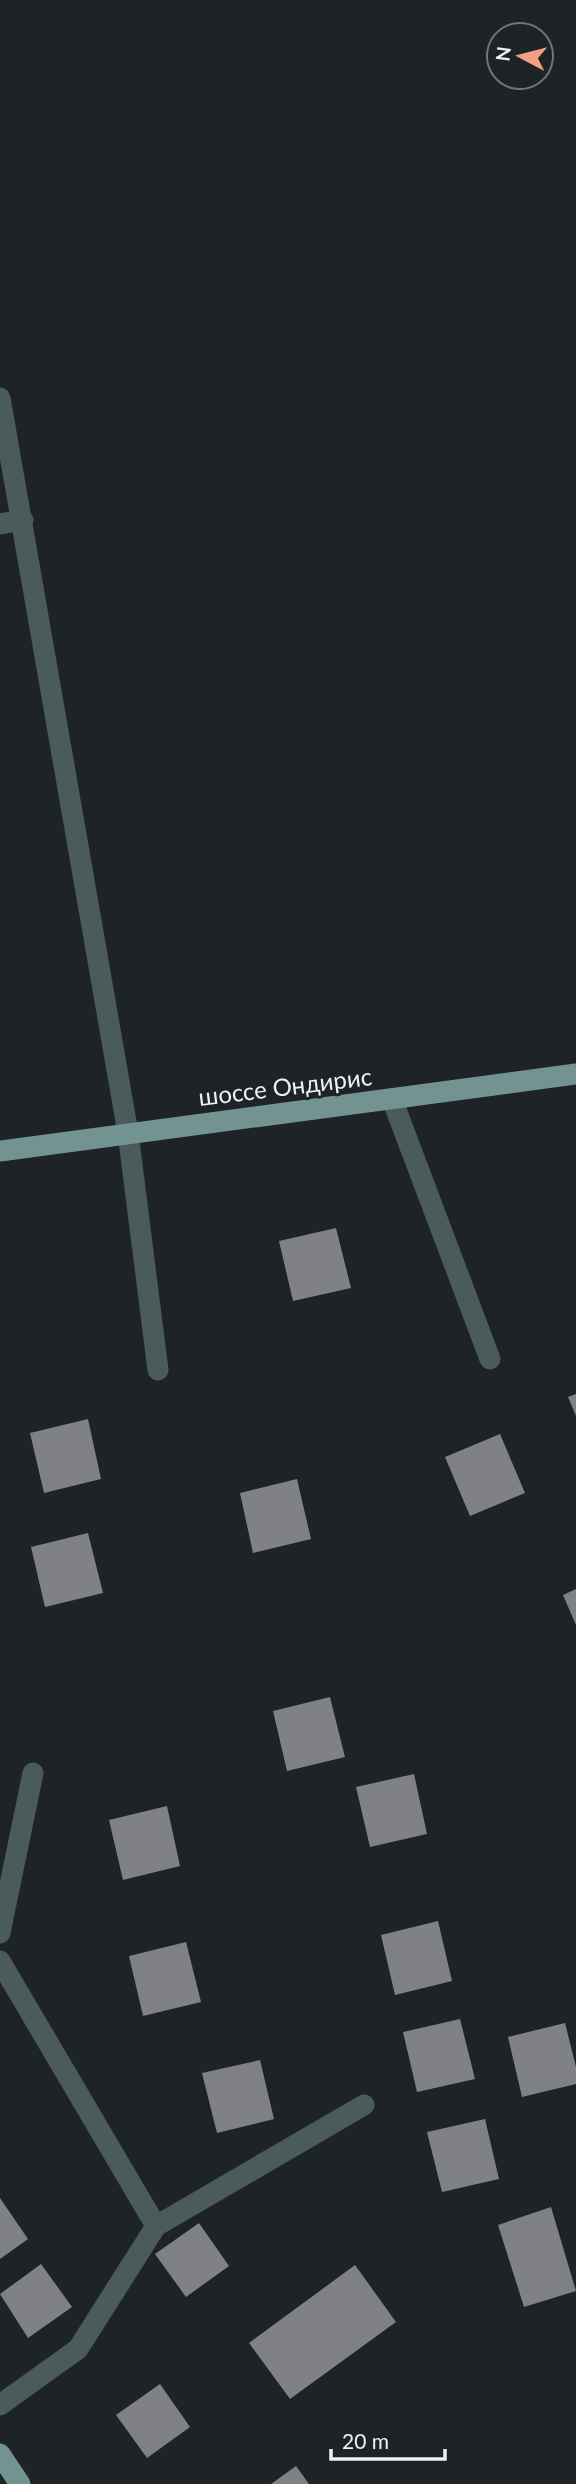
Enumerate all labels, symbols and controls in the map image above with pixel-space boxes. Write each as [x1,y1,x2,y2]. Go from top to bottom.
north arrow [485,21,555,91]
text: N [490,45,515,63]
street label: шоссе Ондирис [197,1061,373,1111]
scale bar [331,2418,445,2462]
text: 20 m [342,2428,389,2453]

